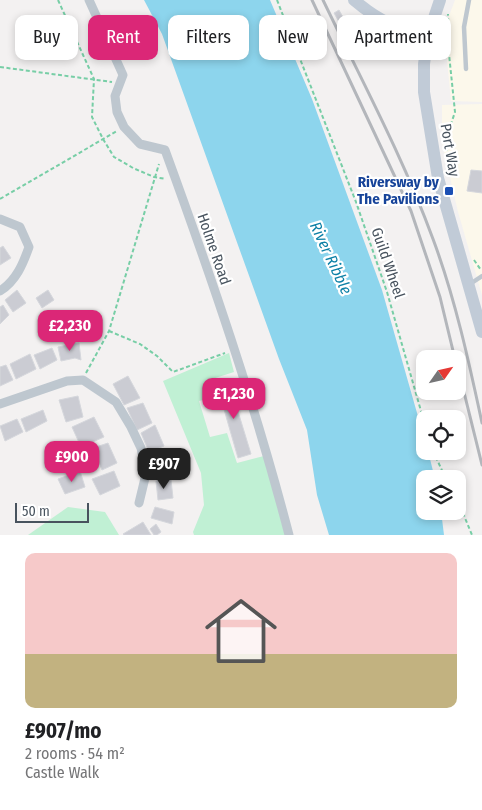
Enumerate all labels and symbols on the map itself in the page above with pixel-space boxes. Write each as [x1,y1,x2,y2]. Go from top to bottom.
street label: Port Way [436,122,464,178]
place label: Riversway by The Pavilions [357,173,440,208]
marker: Riversway by The Pavilions [443,185,455,197]
street label: Holme Road [193,211,235,287]
water label: River Ribble [306,219,356,298]
street label: Guild Wheel [368,225,409,301]
pin: £2,230 [29,310,111,352]
north arrow [416,350,466,400]
pin: £1,230 [193,378,275,420]
pin: £900 [42,440,102,483]
pin: £907 [134,448,194,490]
scale bar [15,500,89,523]

